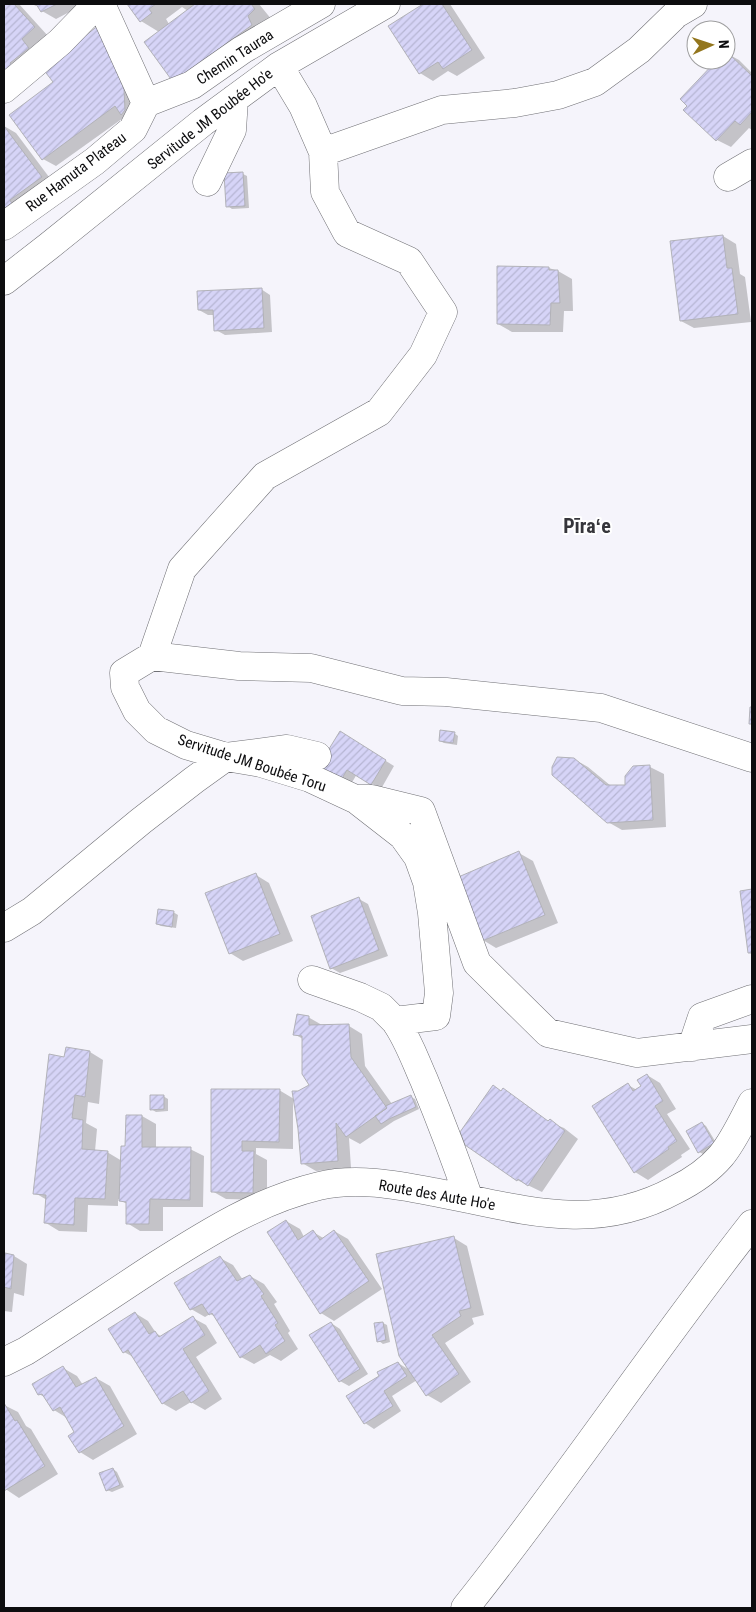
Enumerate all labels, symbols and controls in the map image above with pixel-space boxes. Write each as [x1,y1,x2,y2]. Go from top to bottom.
north arrow [686,20,736,70]
street label: Chemin Tauraa [193,25,277,89]
text: N [716,40,732,49]
street label: Servitude JM Boubée Ho'e [144,65,276,173]
street label: Rue Hamuta Plateau [22,129,130,215]
district label: Pīraʻe [563,514,611,538]
street label: Servitude JM Boubée Toru [176,730,328,796]
street label: Route des Aute Ho'e [377,1176,497,1214]

